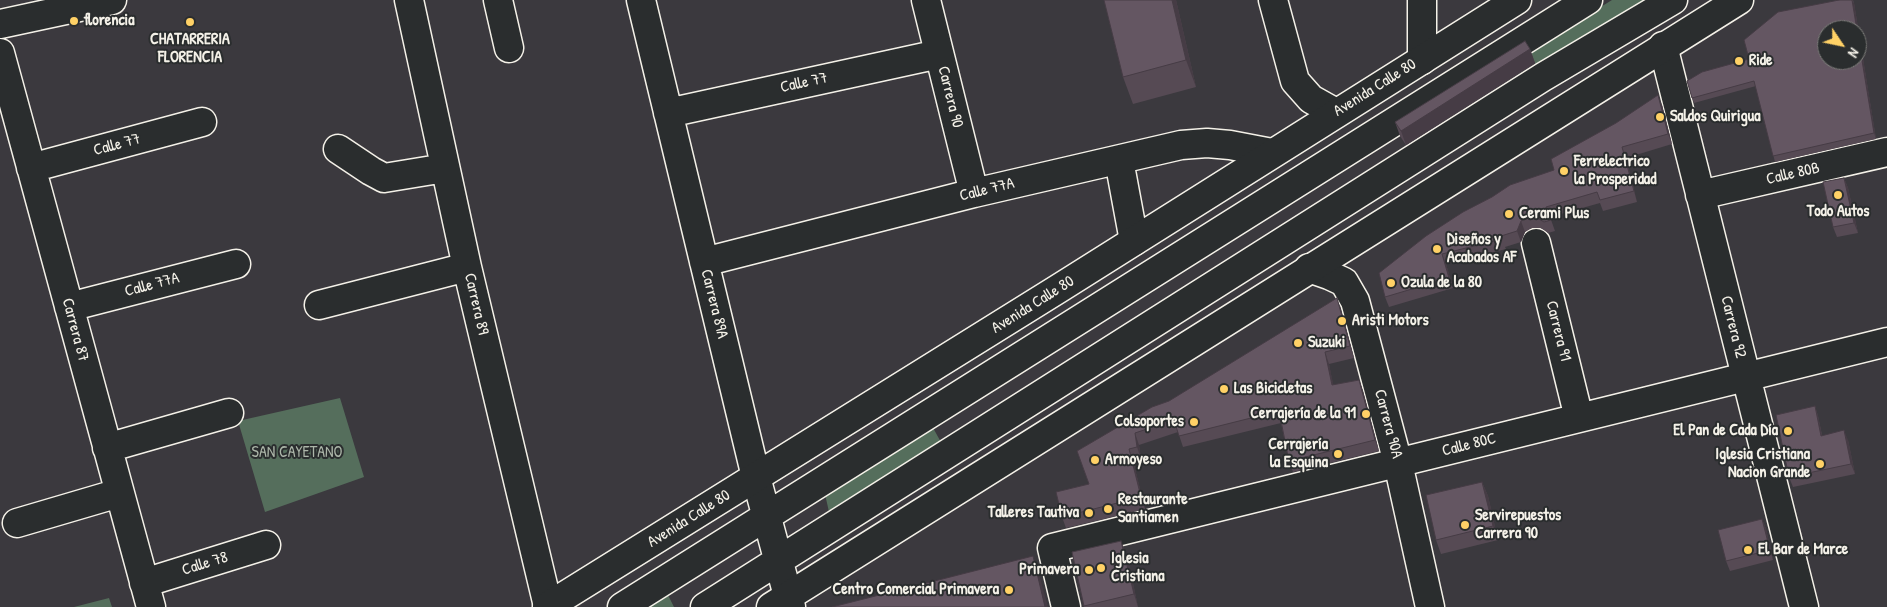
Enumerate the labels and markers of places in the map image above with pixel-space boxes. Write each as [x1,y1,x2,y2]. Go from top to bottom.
place label: florencia [84,11,134,31]
marker: florencia [68,15,80,27]
marker: CHATARRERIA FLORENCIA [184,16,196,28]
place label: CHATARRERIA FLORENCIA [150,30,230,68]
place label: Ride [1749,51,1772,71]
marker: Ride [1733,55,1745,67]
place label: Saldos Quirigua [1670,107,1760,127]
marker: Saldos Quirigua [1654,111,1666,123]
place label: Ferrelectrico la Prosperidad [1574,152,1656,190]
marker: Ferrelectrico la Prosperidad [1558,165,1570,177]
marker: Todo Autos [1832,189,1844,201]
place label: Todo Autos [1807,202,1869,222]
place label: Cerami Plus [1519,204,1589,224]
marker: Cerami Plus [1503,208,1515,220]
place label: Diseños y Acabados AF [1447,230,1516,268]
marker: Diseños y Acabados AF [1431,243,1443,255]
place label: Ozula de la 80 [1401,273,1482,293]
marker: Ozula de la 80 [1385,277,1397,289]
place label: Aristi Motors [1352,311,1429,331]
marker: Aristi Motors [1336,315,1348,327]
place label: Suzuki [1308,333,1345,353]
marker: Suzuki [1292,337,1304,349]
place label: Las Bicicletas [1234,379,1312,399]
marker: Las Bicicletas [1218,383,1230,395]
place label: Cerrajería de la 91 [1250,404,1356,424]
marker: Cerrajería de la 91 [1360,408,1372,420]
place label: Colsoportes [1114,412,1184,432]
marker: Colsoportes [1188,416,1200,428]
place label: El Pan de Cada Día [1673,421,1778,441]
marker: El Pan de Cada Día [1782,425,1794,437]
place label: Cerrajería la Esquina [1268,435,1328,473]
place label: Iglesia Cristiana Nacion Grande [1715,445,1810,483]
marker: Cerrajería la Esquina [1332,448,1344,460]
place label: Armoyeso [1105,450,1162,470]
marker: Armoyeso [1089,454,1101,466]
marker: Iglesia Cristiana Nacion Grande [1814,458,1826,470]
place label: Restaurante Santiamen [1118,490,1188,528]
place label: Talleres Tautiva [988,503,1079,523]
marker: Restaurante Santiamen [1102,503,1114,515]
place label: Servirepuestos Carrera 90 [1475,506,1561,544]
marker: Talleres Tautiva [1083,507,1095,519]
marker: Servirepuestos Carrera 90 [1459,519,1471,531]
place label: El Bar de Marce [1758,540,1848,560]
marker: El Bar de Marce [1742,544,1754,556]
place label: Iglesia Cristiana [1111,549,1165,587]
place label: Primavera [1019,560,1079,580]
marker: Iglesia Cristiana [1095,562,1107,574]
marker: Primavera [1083,564,1095,576]
place label: Centro Comercial Primavera [832,580,999,600]
marker: Centro Comercial Primavera [1003,584,1015,596]

